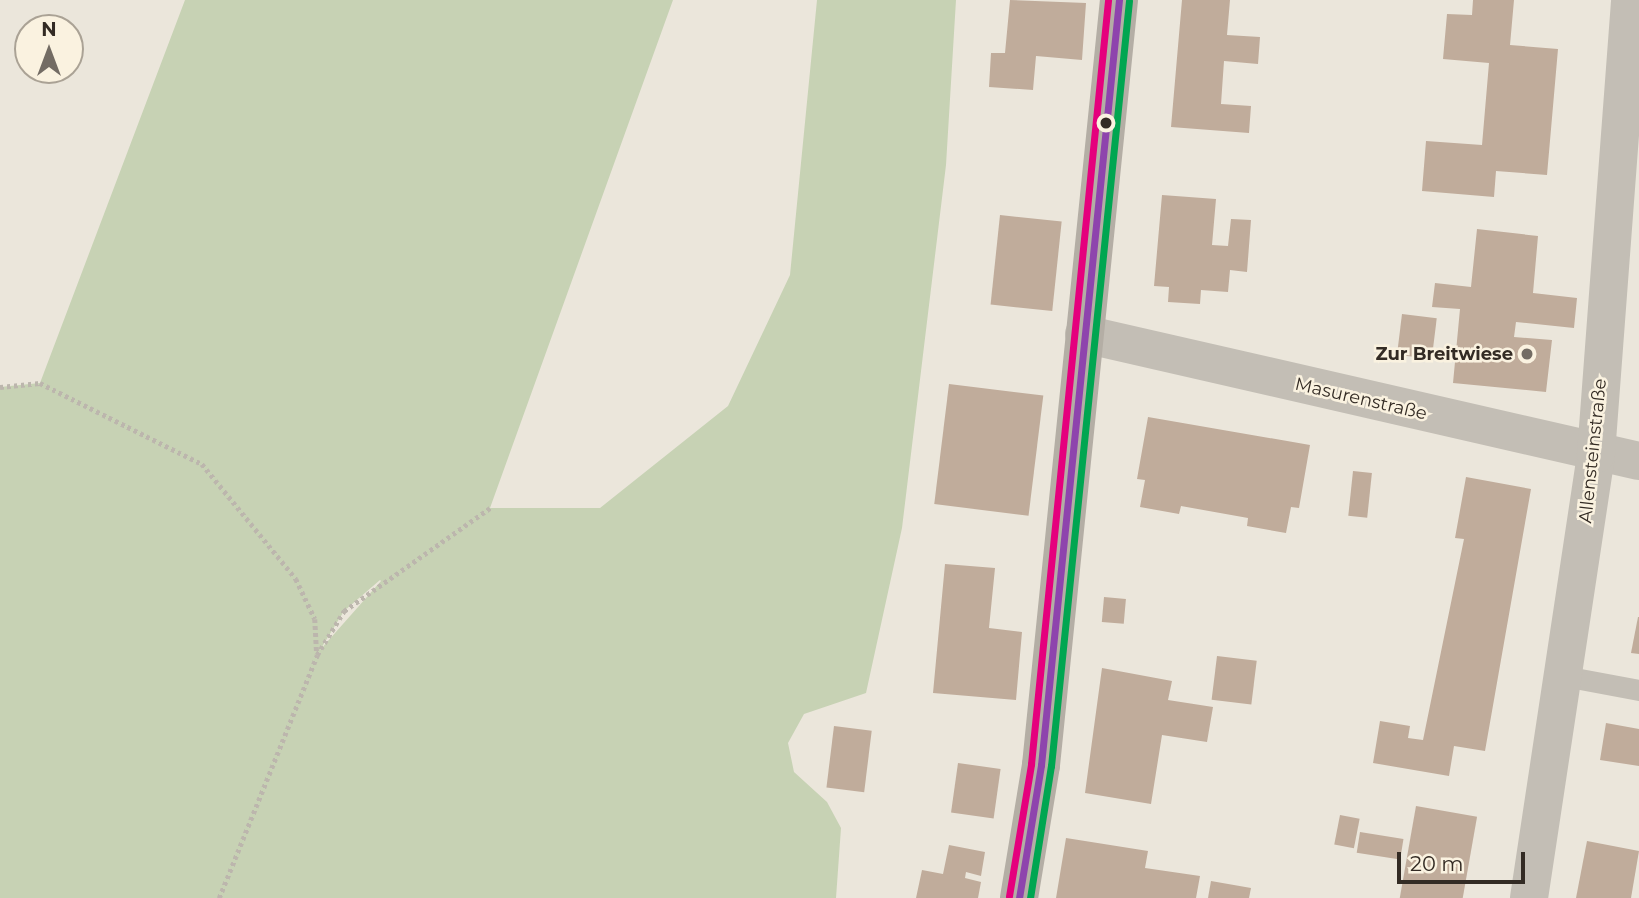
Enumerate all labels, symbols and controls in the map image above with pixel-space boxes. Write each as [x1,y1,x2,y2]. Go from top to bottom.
north arrow [14,14,84,84]
text: N [41,18,57,41]
unlabelled marker [1099,116,1113,130]
place label: Zur Breitwiese [1375,343,1513,365]
marker: Zur Breitwiese [1519,346,1535,362]
street label: Masurenstraße [1293,373,1429,425]
street label: Allensteinstraße [1575,378,1611,524]
scale bar [1401,838,1529,882]
text: 20 m [1410,851,1464,876]

